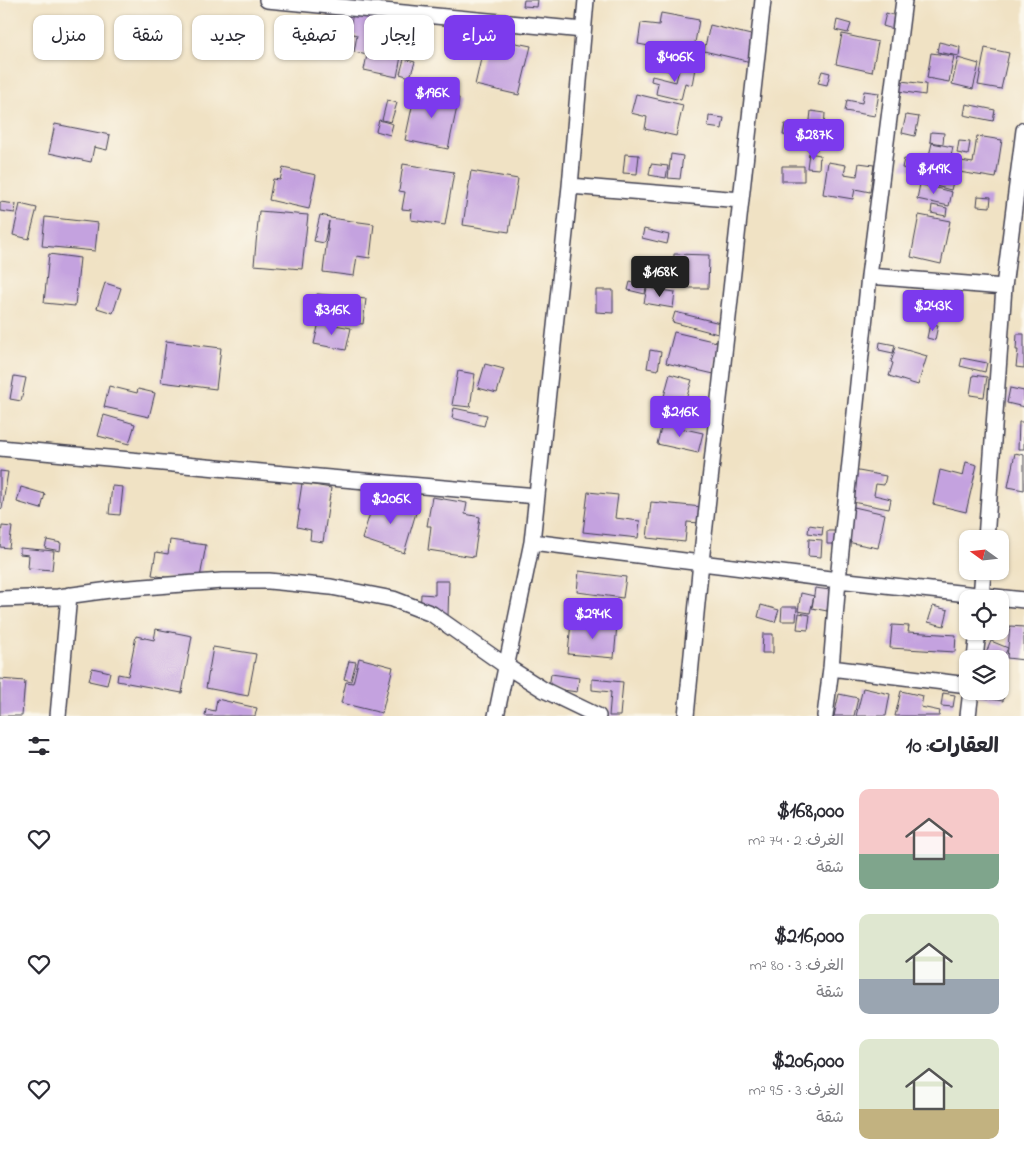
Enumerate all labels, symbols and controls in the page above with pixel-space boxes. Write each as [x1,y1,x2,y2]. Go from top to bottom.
chip: منزل [33,15,104,60]
chip: شقة [114,15,182,60]
chip: جديد [192,15,264,60]
chip: تصفية [274,15,354,60]
chip: إيجار [364,15,434,60]
chip: شراء [444,15,515,60]
pin: $406K [640,41,710,83]
text: $406K [656,45,694,69]
pin: $196K [397,76,467,119]
text: $196K [415,81,449,105]
pin: $287K [779,119,849,161]
text: $287K [795,123,833,147]
pin: $149K [899,152,969,195]
text: $149K [917,157,951,181]
pin: $168K [625,256,695,298]
text: $168K [642,260,678,284]
pin: $243K [898,290,968,332]
pin: $316K [297,294,367,336]
text: $243K [914,294,952,318]
text: $316K [314,298,350,322]
pin: $216K [645,396,715,438]
text: $216K [661,400,699,424]
pin: $206K [356,482,426,525]
text: $206K [371,487,411,511]
north arrow [959,530,1009,580]
map controls [959,530,1009,700]
button: locate [959,590,1009,640]
pin: $294K [558,598,628,640]
text: $294K [575,602,611,626]
button: layers [959,650,1009,700]
icon: filters [25,732,53,760]
text: العقارات: 10 [906,732,999,762]
text: $168,000 [777,797,844,827]
icon: home [899,809,959,869]
icon: heart [25,825,53,853]
text: الغرف: 2 · 74 m² [748,829,844,853]
text: شقة [816,856,844,880]
text: $216,000 [774,922,844,952]
icon: home [899,934,959,994]
icon: heart [25,950,53,978]
text: الغرف: 3 · 80 m² [750,954,844,978]
text: شقة [816,981,844,1005]
text: $206,000 [772,1047,844,1077]
icon: home [899,1059,959,1119]
icon: heart [25,1075,53,1103]
text: الغرف: 3 · 95 m² [749,1079,844,1103]
text: شقة [816,1106,844,1130]

